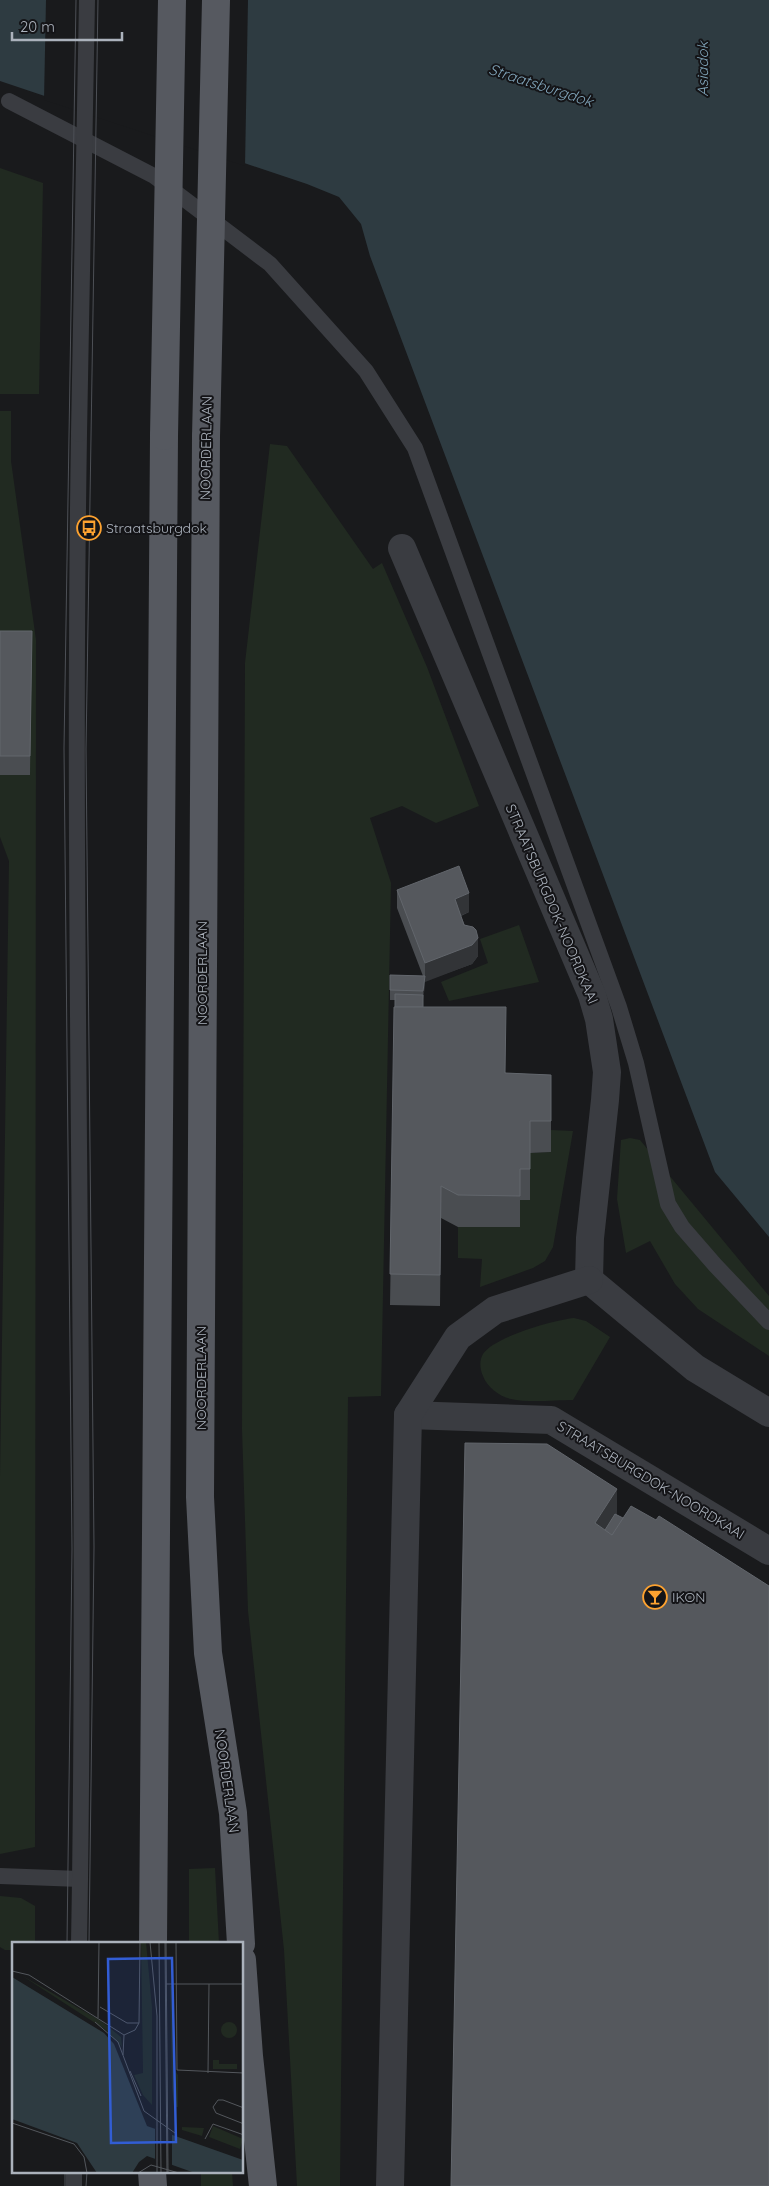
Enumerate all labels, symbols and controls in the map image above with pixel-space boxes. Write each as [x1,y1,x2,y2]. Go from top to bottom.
scale bar [12,10,122,42]
text: 20 m [20,17,55,36]
water label: Asiadok [693,39,712,97]
water label: Straatsburgdok [487,59,597,111]
street label: NOORDERLAAN [196,396,216,500]
bus stop icon: Straatsburgdok [76,515,102,541]
place label: Straatsburgdok [106,519,207,537]
street label: STRAATSBURGDOK-NOORDKAAI [502,801,602,1007]
street label: NOORDERLAAN [193,921,211,1025]
street label: NOORDERLAAN [192,1326,210,1430]
street label: STRAATSBURGDOK-NOORDKAAI [554,1417,748,1543]
bar icon: IKON [642,1584,668,1610]
place label: IKON [672,1588,705,1606]
street label: NOORDERLAAN [211,1728,243,1834]
inset map [12,1942,244,2174]

